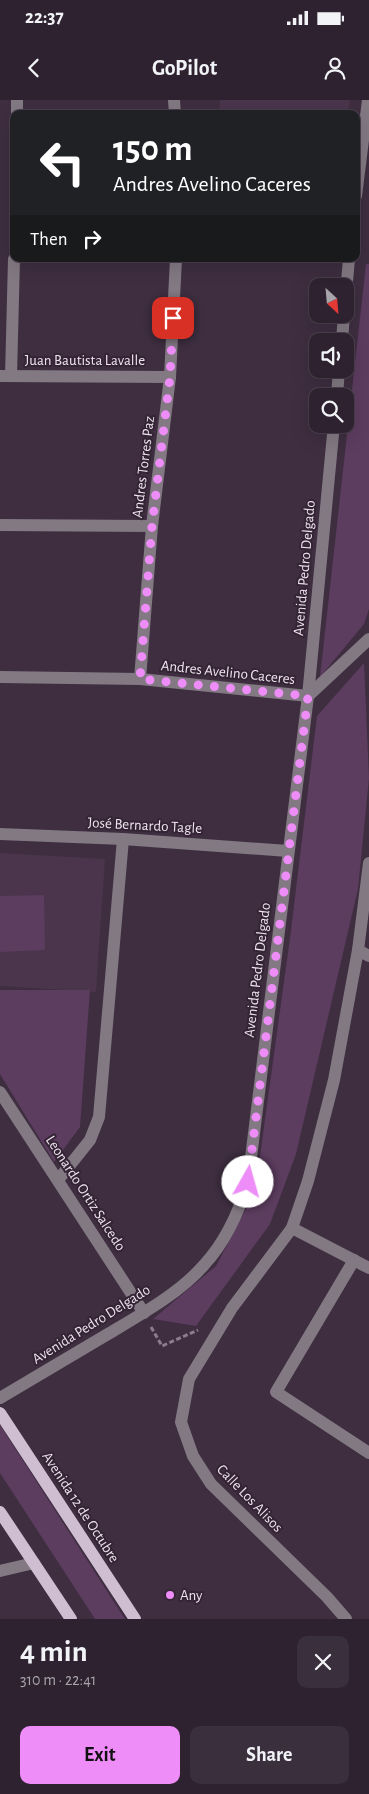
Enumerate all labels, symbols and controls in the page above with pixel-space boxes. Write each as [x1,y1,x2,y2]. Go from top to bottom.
text: 22:37 [25,8,64,27]
icon: back [20,54,48,82]
icon: person [321,54,349,82]
text: GoPilot [152,57,217,79]
icon: left [30,130,95,195]
text: 150 m [113,132,193,167]
text: Andres Avelino Caceres [113,173,311,195]
icon: right [78,225,106,253]
text: Then [30,230,68,249]
north arrow [309,278,354,322]
map controls [309,278,354,433]
pin [152,297,194,339]
icon: arrive [159,304,187,332]
button: sound [309,333,354,378]
street label: Juan Bautista Lavalle [25,353,145,368]
button: search [309,388,354,433]
street label: Andres Torres Paz [130,415,157,519]
street label: Avenida Pedro Delgado [291,500,318,636]
street label: Andres Avelino Caceres [160,658,296,687]
street label: José Bernardo Tagle [87,815,203,836]
street label: Avenida Pedro Delgado [242,902,273,1038]
street label: Leonardo Ortiz Salcedo [43,1133,128,1253]
position arrow [221,1155,273,1207]
street label: Avenida Pedro Delgado [30,1282,153,1367]
street label: Avenida 12 de Octubre [39,1449,122,1565]
street label: Calle Los Alisos [214,1462,285,1535]
place label: Any [180,1588,203,1603]
marker: Any [164,1589,176,1601]
button: close [297,1636,349,1688]
text: 4 min [20,1637,88,1667]
text: 310 m · 22:41 [20,1672,96,1688]
button: Exit [20,1726,180,1784]
button: Share [190,1726,349,1784]

